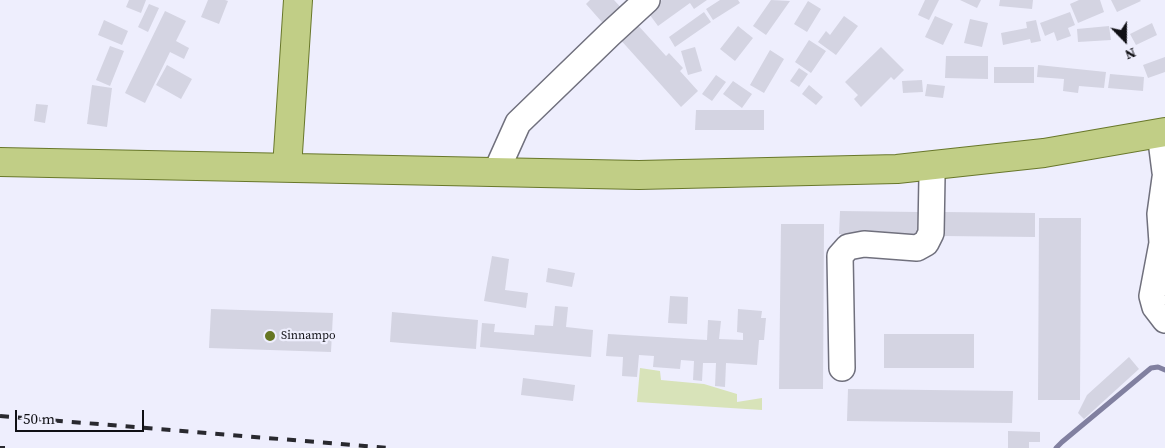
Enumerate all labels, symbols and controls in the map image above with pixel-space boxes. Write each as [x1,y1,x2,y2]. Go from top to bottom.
north arrow [1100,15,1150,65]
text: N [1122,43,1139,65]
marker: Sinnampo [263,329,277,343]
place label: Sinnampo [281,329,336,343]
scale bar [18,400,146,432]
text: 50 m [23,408,55,429]

